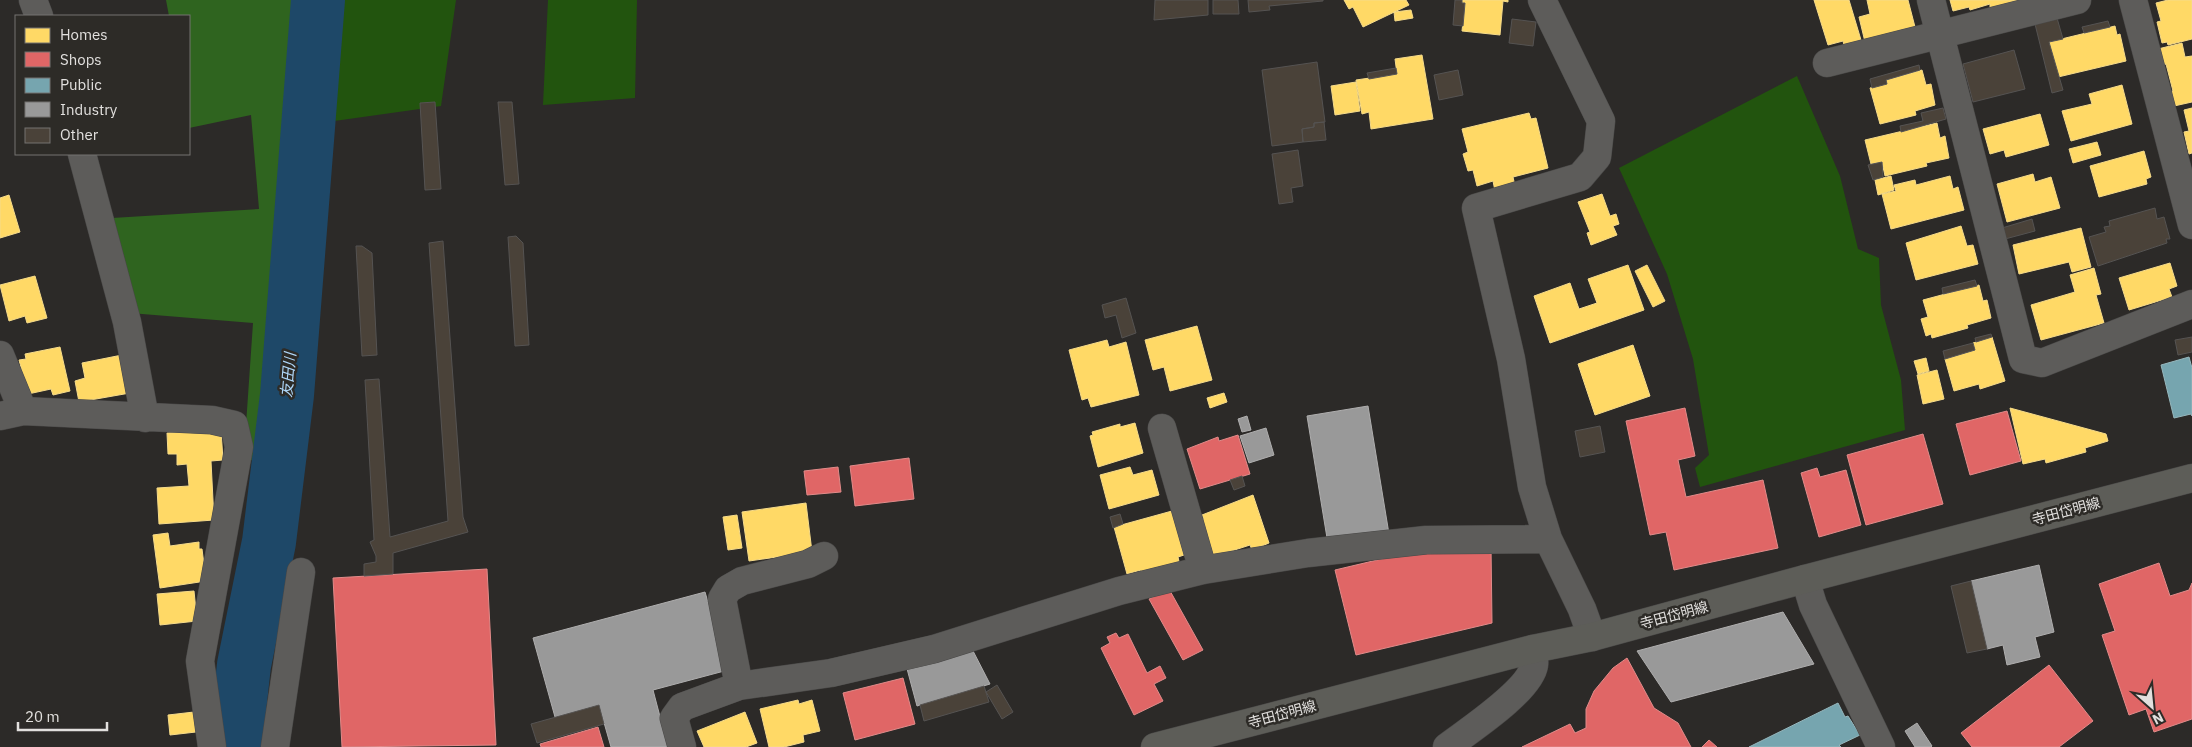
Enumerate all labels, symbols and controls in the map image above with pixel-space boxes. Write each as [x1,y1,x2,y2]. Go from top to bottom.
legend [15,15,190,155]
text: Homes [60,25,108,44]
text: Shops [60,50,102,69]
text: Public [60,75,102,94]
text: Industry [60,100,118,119]
text: Other [60,125,99,144]
water label: 友田川 [277,350,300,398]
street label: 寺田岱明線 [2030,493,2102,529]
street label: 寺田岱明線 [1638,597,1710,633]
north arrow [2127,682,2177,732]
street label: 寺田岱明線 [1246,696,1318,732]
scale bar [18,700,106,732]
text: 20 m [25,707,60,726]
text: N [2149,708,2167,729]

